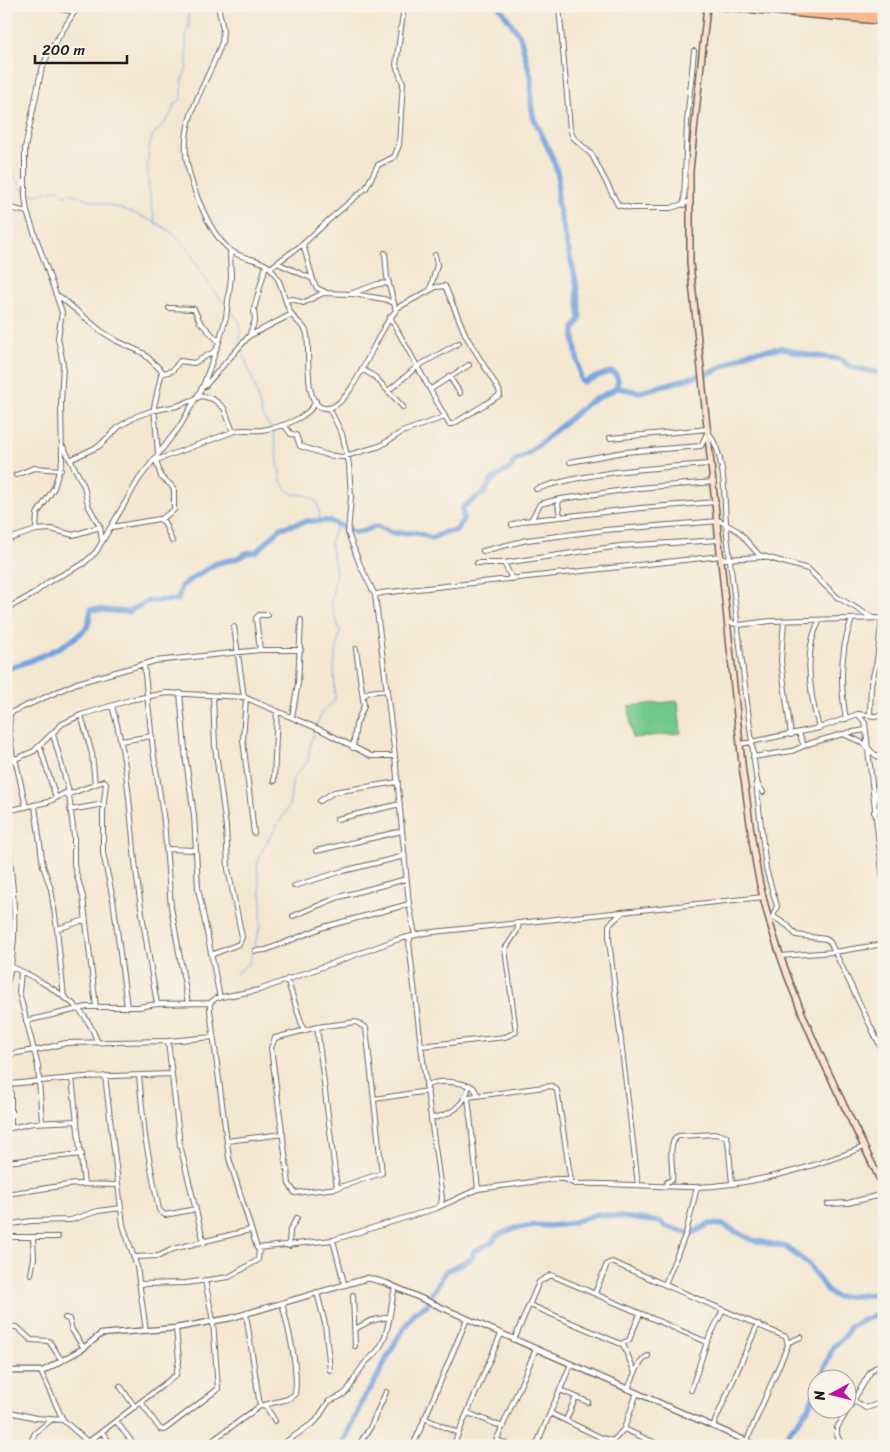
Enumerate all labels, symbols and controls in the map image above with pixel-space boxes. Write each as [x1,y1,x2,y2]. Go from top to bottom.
scale bar [35,32,128,64]
text: 200 m [42,37,86,63]
north arrow [808,1370,858,1420]
text: N [807,1389,833,1403]

